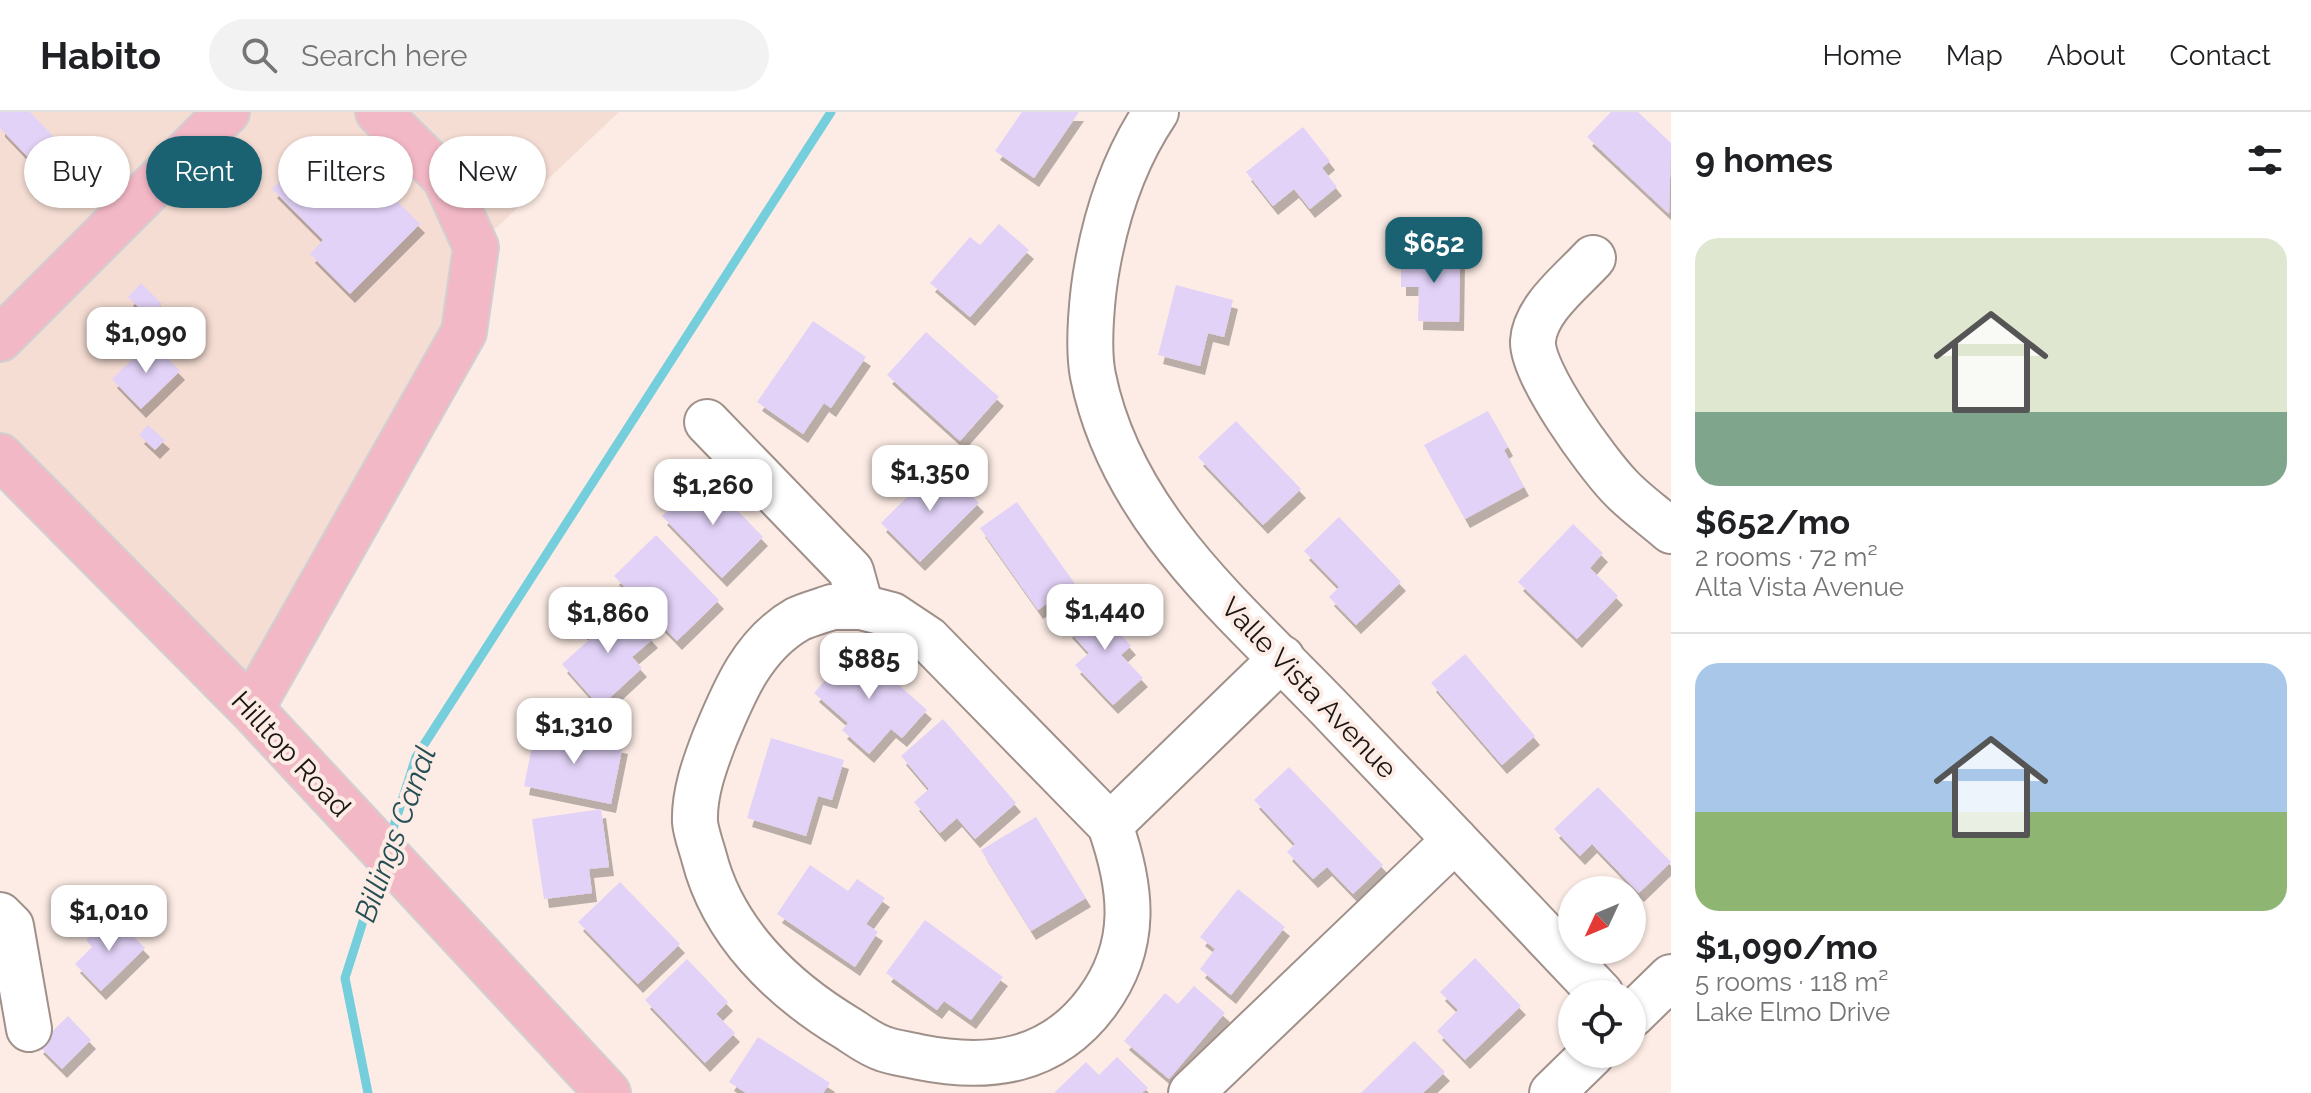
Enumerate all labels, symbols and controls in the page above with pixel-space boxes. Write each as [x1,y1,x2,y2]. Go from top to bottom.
search box [209,19,769,91]
text: Habito [40,33,161,78]
icon: search [237,33,281,77]
text: Search here [301,38,468,73]
text: Home [1822,39,1902,72]
text: Map [1946,39,2003,72]
text: About [2047,39,2126,72]
text: Contact [2170,39,2271,72]
chip: Buy [24,136,130,208]
chip: Rent [146,136,262,208]
chip: Filters [278,136,413,208]
chip: New [429,136,546,208]
icon: filters [2243,138,2287,182]
text: 9 homes [1695,140,1833,180]
pin: $652 [1387,217,1481,285]
text: $652 [1403,228,1465,258]
icon: home [1919,290,2063,434]
pin: $1,090 [81,307,211,375]
text: $1,090 [105,318,187,348]
pin: $1,350 [865,445,995,513]
text: $1,350 [890,456,970,486]
pin: $1,260 [648,459,778,527]
text: $1,260 [672,470,754,500]
text: $652/mo [1695,502,1850,542]
text: 2 rooms · 72 m² [1695,542,1878,572]
text: Alta Vista Avenue [1695,572,1904,602]
pin: $1,440 [1040,584,1170,652]
pin: $1,860 [543,587,673,655]
street label: Valle Vista Avenue [1214,591,1404,785]
text: $1,440 [1064,595,1146,625]
text: $1,860 [567,598,649,628]
pin: $885 [822,633,916,701]
text: $885 [838,644,900,674]
street label: Hilltop Road [225,684,357,824]
pin: $1,310 [509,698,639,766]
text: $1,310 [535,709,613,739]
icon: home [1919,715,2063,859]
water label: Billings Canal [347,741,443,927]
north arrow [1558,876,1646,964]
map controls [1558,876,1646,1068]
pin: $1,010 [44,885,174,953]
text: $1,010 [69,896,149,926]
text: $1,090/mo [1695,927,1878,967]
text: 5 rooms · 118 m² [1695,967,1888,997]
button: locate [1558,980,1646,1068]
text: Lake Elmo Drive [1695,997,1890,1027]

